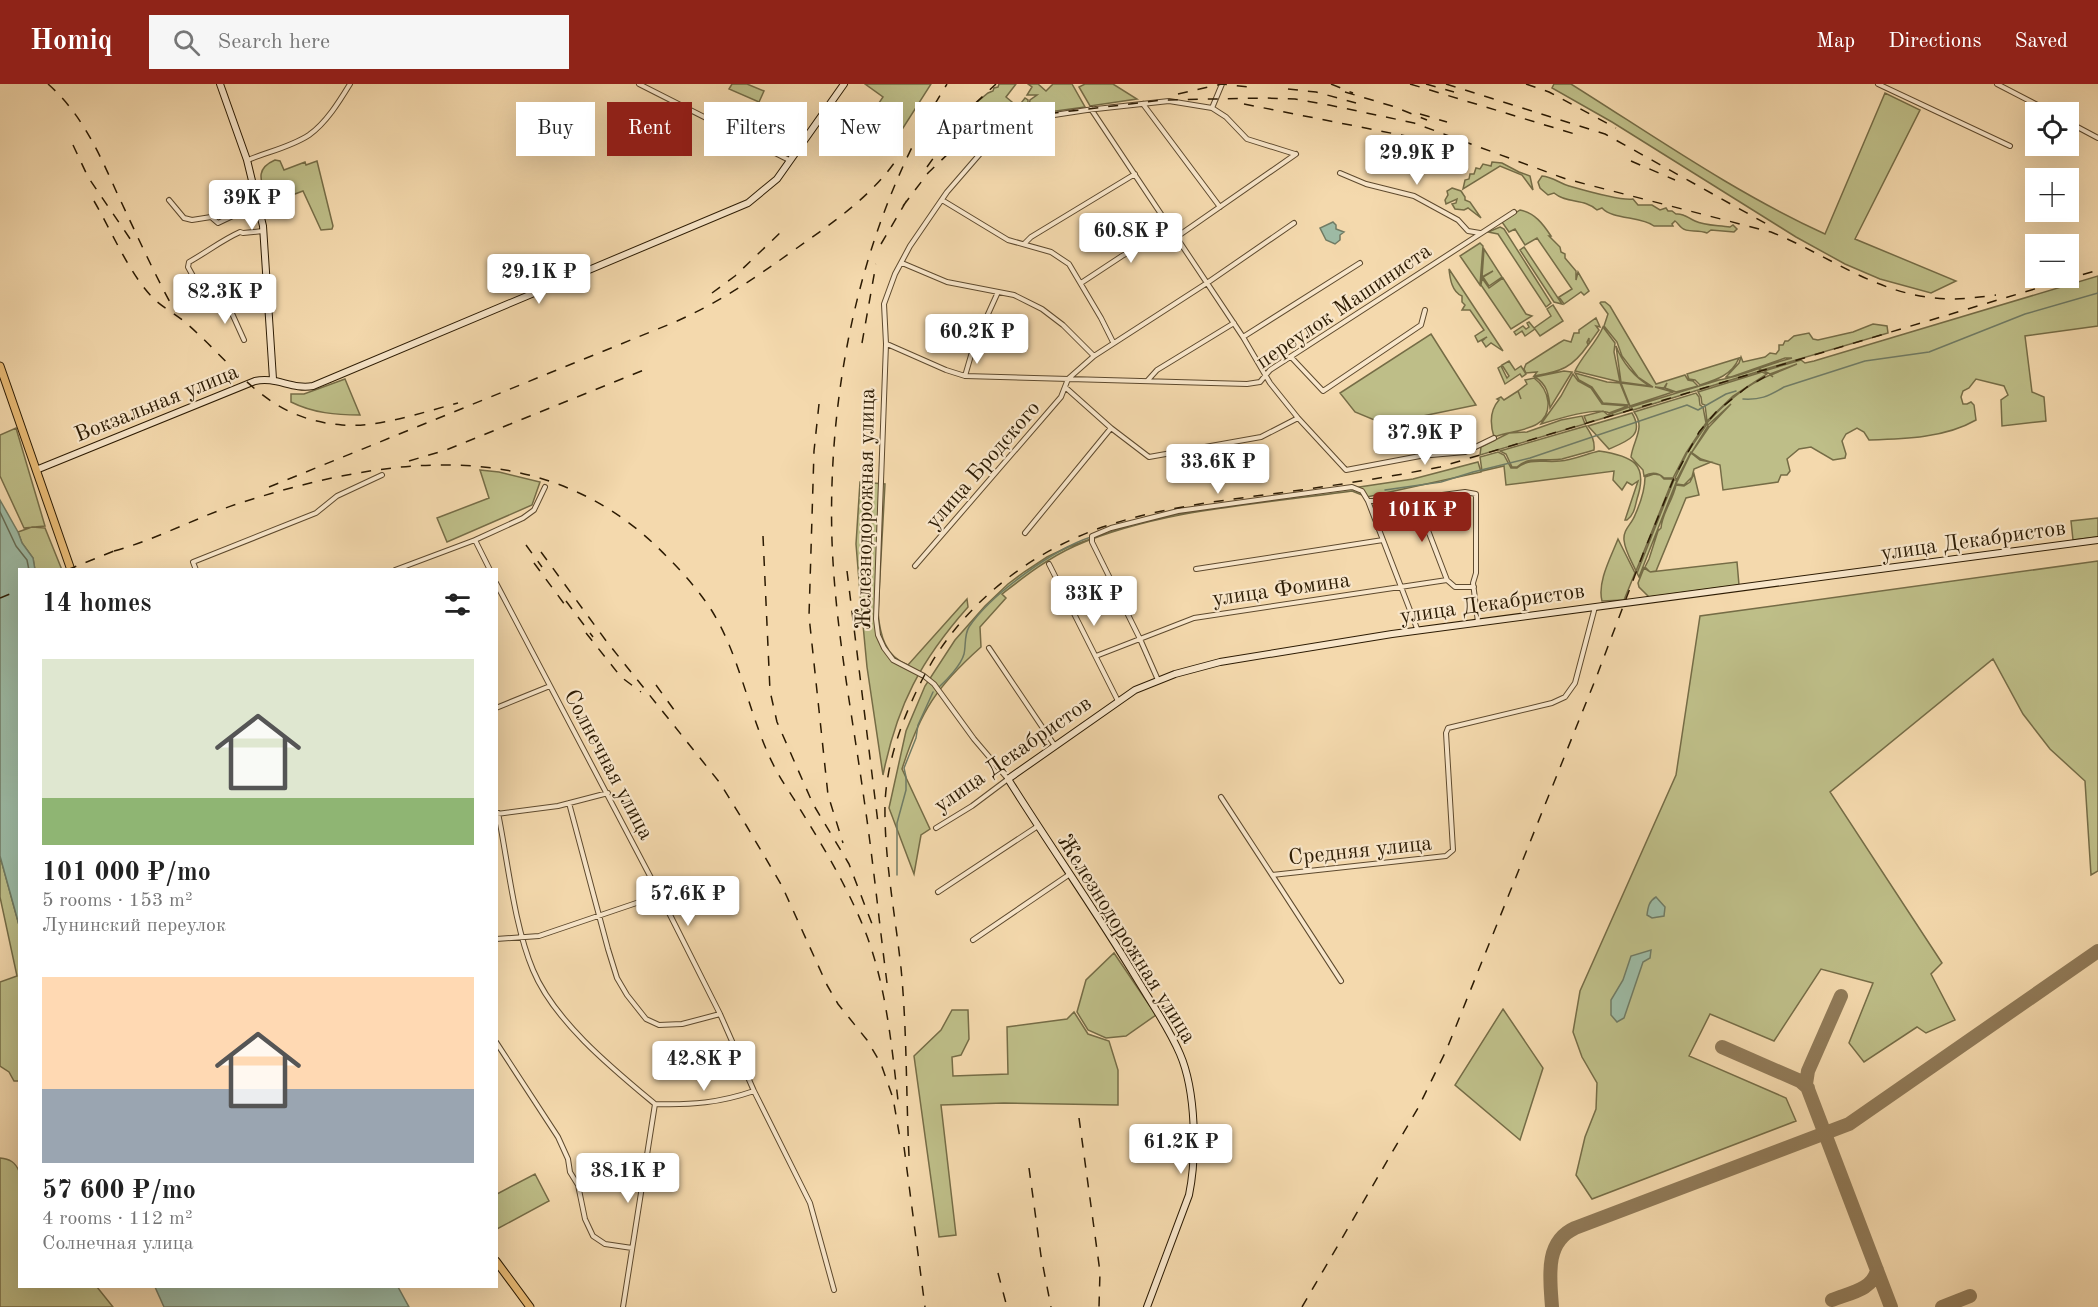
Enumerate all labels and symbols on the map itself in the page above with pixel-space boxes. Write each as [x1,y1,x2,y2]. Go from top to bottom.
pin: 29.9K ₽ [1362,135,1472,186]
pin: 39K ₽ [210,180,294,231]
pin: 60.8K ₽ [1076,213,1186,264]
street label: переулок Машиниста [1253,240,1436,373]
pin: 29.1K ₽ [484,254,594,305]
pin: 82.3K ₽ [170,274,280,325]
pin: 60.2K ₽ [922,314,1032,365]
street label: Вокзальная улица [72,361,242,447]
street label: Железнодорожная улица [853,388,879,630]
street label: улица Бродского [922,397,1045,533]
pin: 37.9K ₽ [1370,415,1480,466]
pin: 33.6K ₽ [1163,444,1273,495]
pin: 101K ₽ [1373,492,1471,543]
street label: улица Декабристов [1879,517,2067,565]
street label: улица Фомина [1211,569,1352,611]
pin: 33K ₽ [1052,576,1136,627]
street label: улица Декабристов [1398,580,1586,628]
street label: Солнечная улица [559,686,657,844]
street label: улица Декабристов [931,692,1096,817]
street label: Железнодорожная улица [1053,831,1200,1048]
street label: Средняя улица [1287,832,1433,869]
pin: 57.6K ₽ [633,876,743,927]
pin: 42.8K ₽ [649,1041,759,1092]
pin: 61.2K ₽ [1126,1124,1236,1175]
pin: 38.1K ₽ [573,1153,683,1204]

